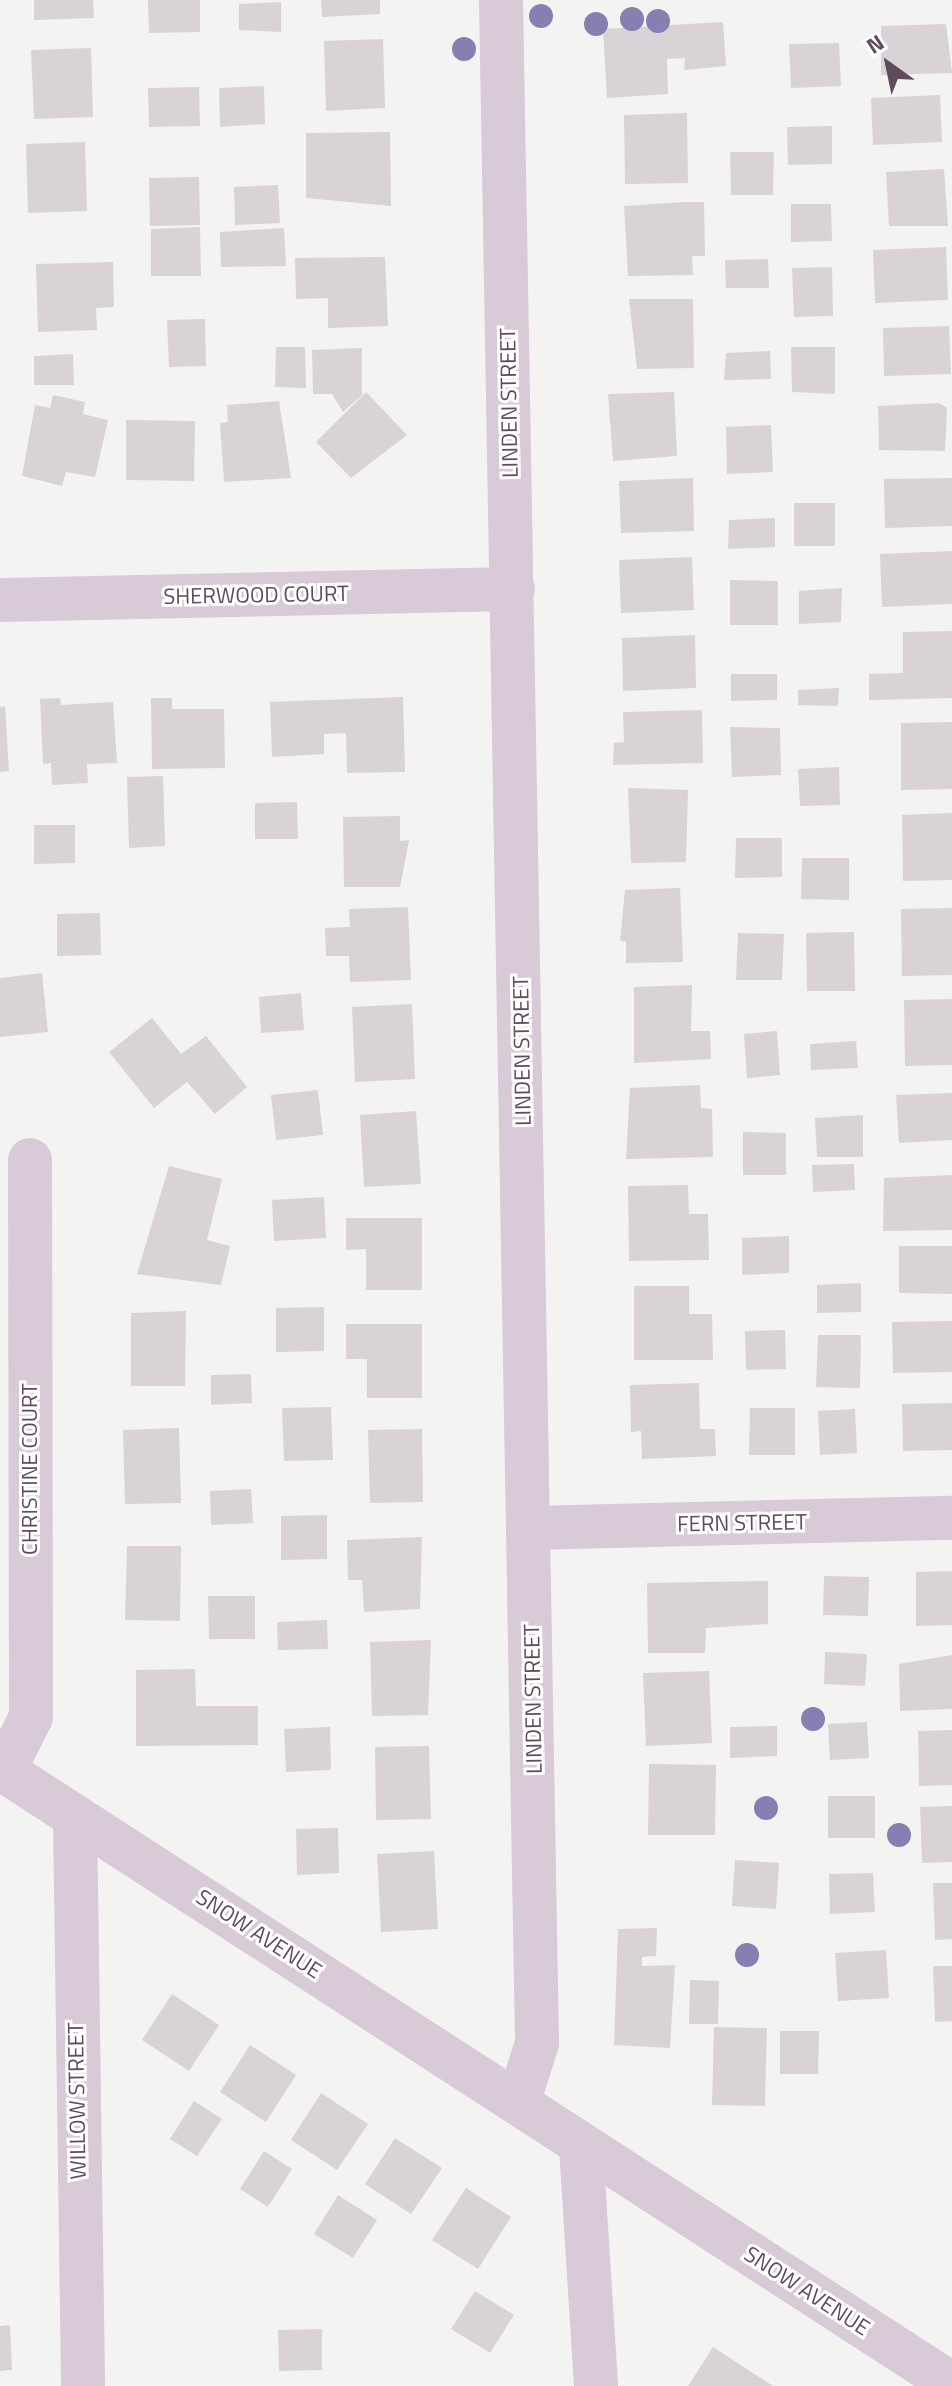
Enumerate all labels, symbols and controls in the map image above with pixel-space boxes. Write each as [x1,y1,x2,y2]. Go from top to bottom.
north arrow [848,24,928,104]
text: N [859,25,891,62]
street label: LINDEN STREET [494,328,524,478]
street label: SHERWOOD COURT [163,580,349,610]
street label: LINDEN STREET [507,976,537,1126]
street label: CHRISTINE COURT [17,1383,43,1555]
street label: FERN STREET [677,1509,807,1537]
street label: LINDEN STREET [518,1624,548,1774]
street label: SNOW AVENUE [191,1884,327,1984]
street label: WILLOW STREET [62,2022,92,2180]
street label: SNOW AVENUE [739,2241,875,2341]

